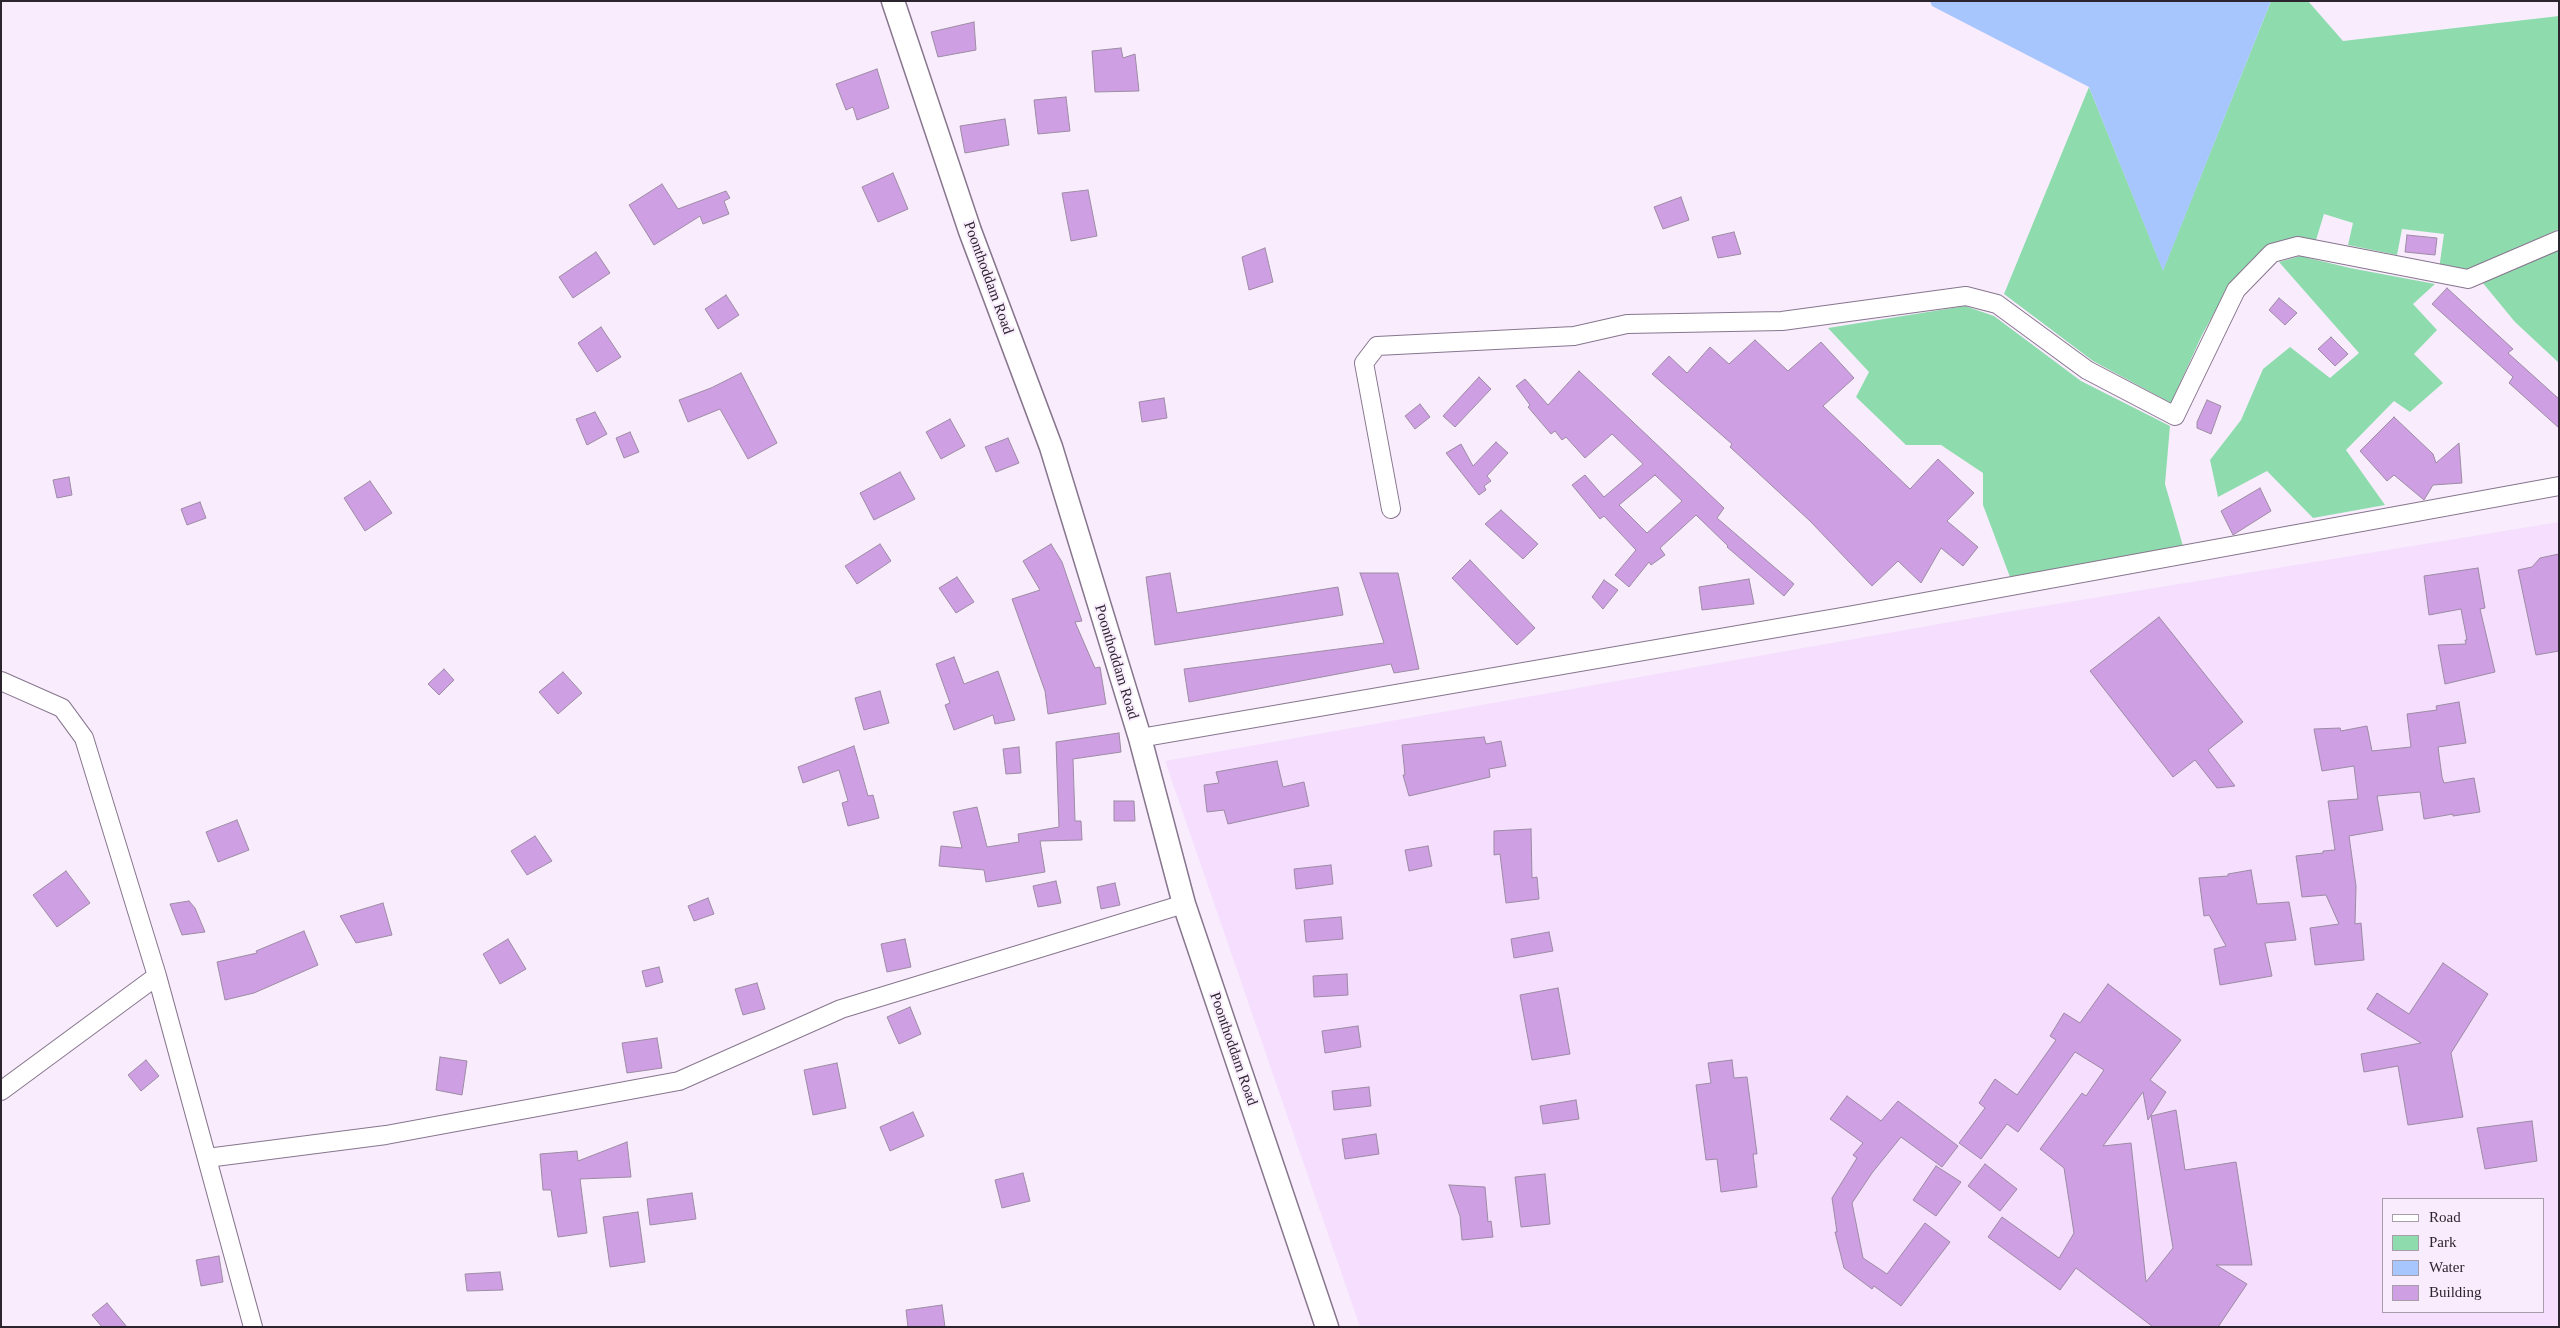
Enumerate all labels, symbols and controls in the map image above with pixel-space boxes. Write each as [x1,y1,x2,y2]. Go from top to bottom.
street label: Poonthoddam Road [959,219,1017,337]
street label: Poonthoddam Road [1090,603,1142,721]
street label: Poonthoddam Road [1205,990,1261,1108]
legend [2382,1198,2545,1313]
text: Road [2429,1209,2461,1225]
text: Park [2429,1234,2457,1250]
text: Water [2429,1259,2464,1275]
text: Building [2429,1284,2482,1300]

